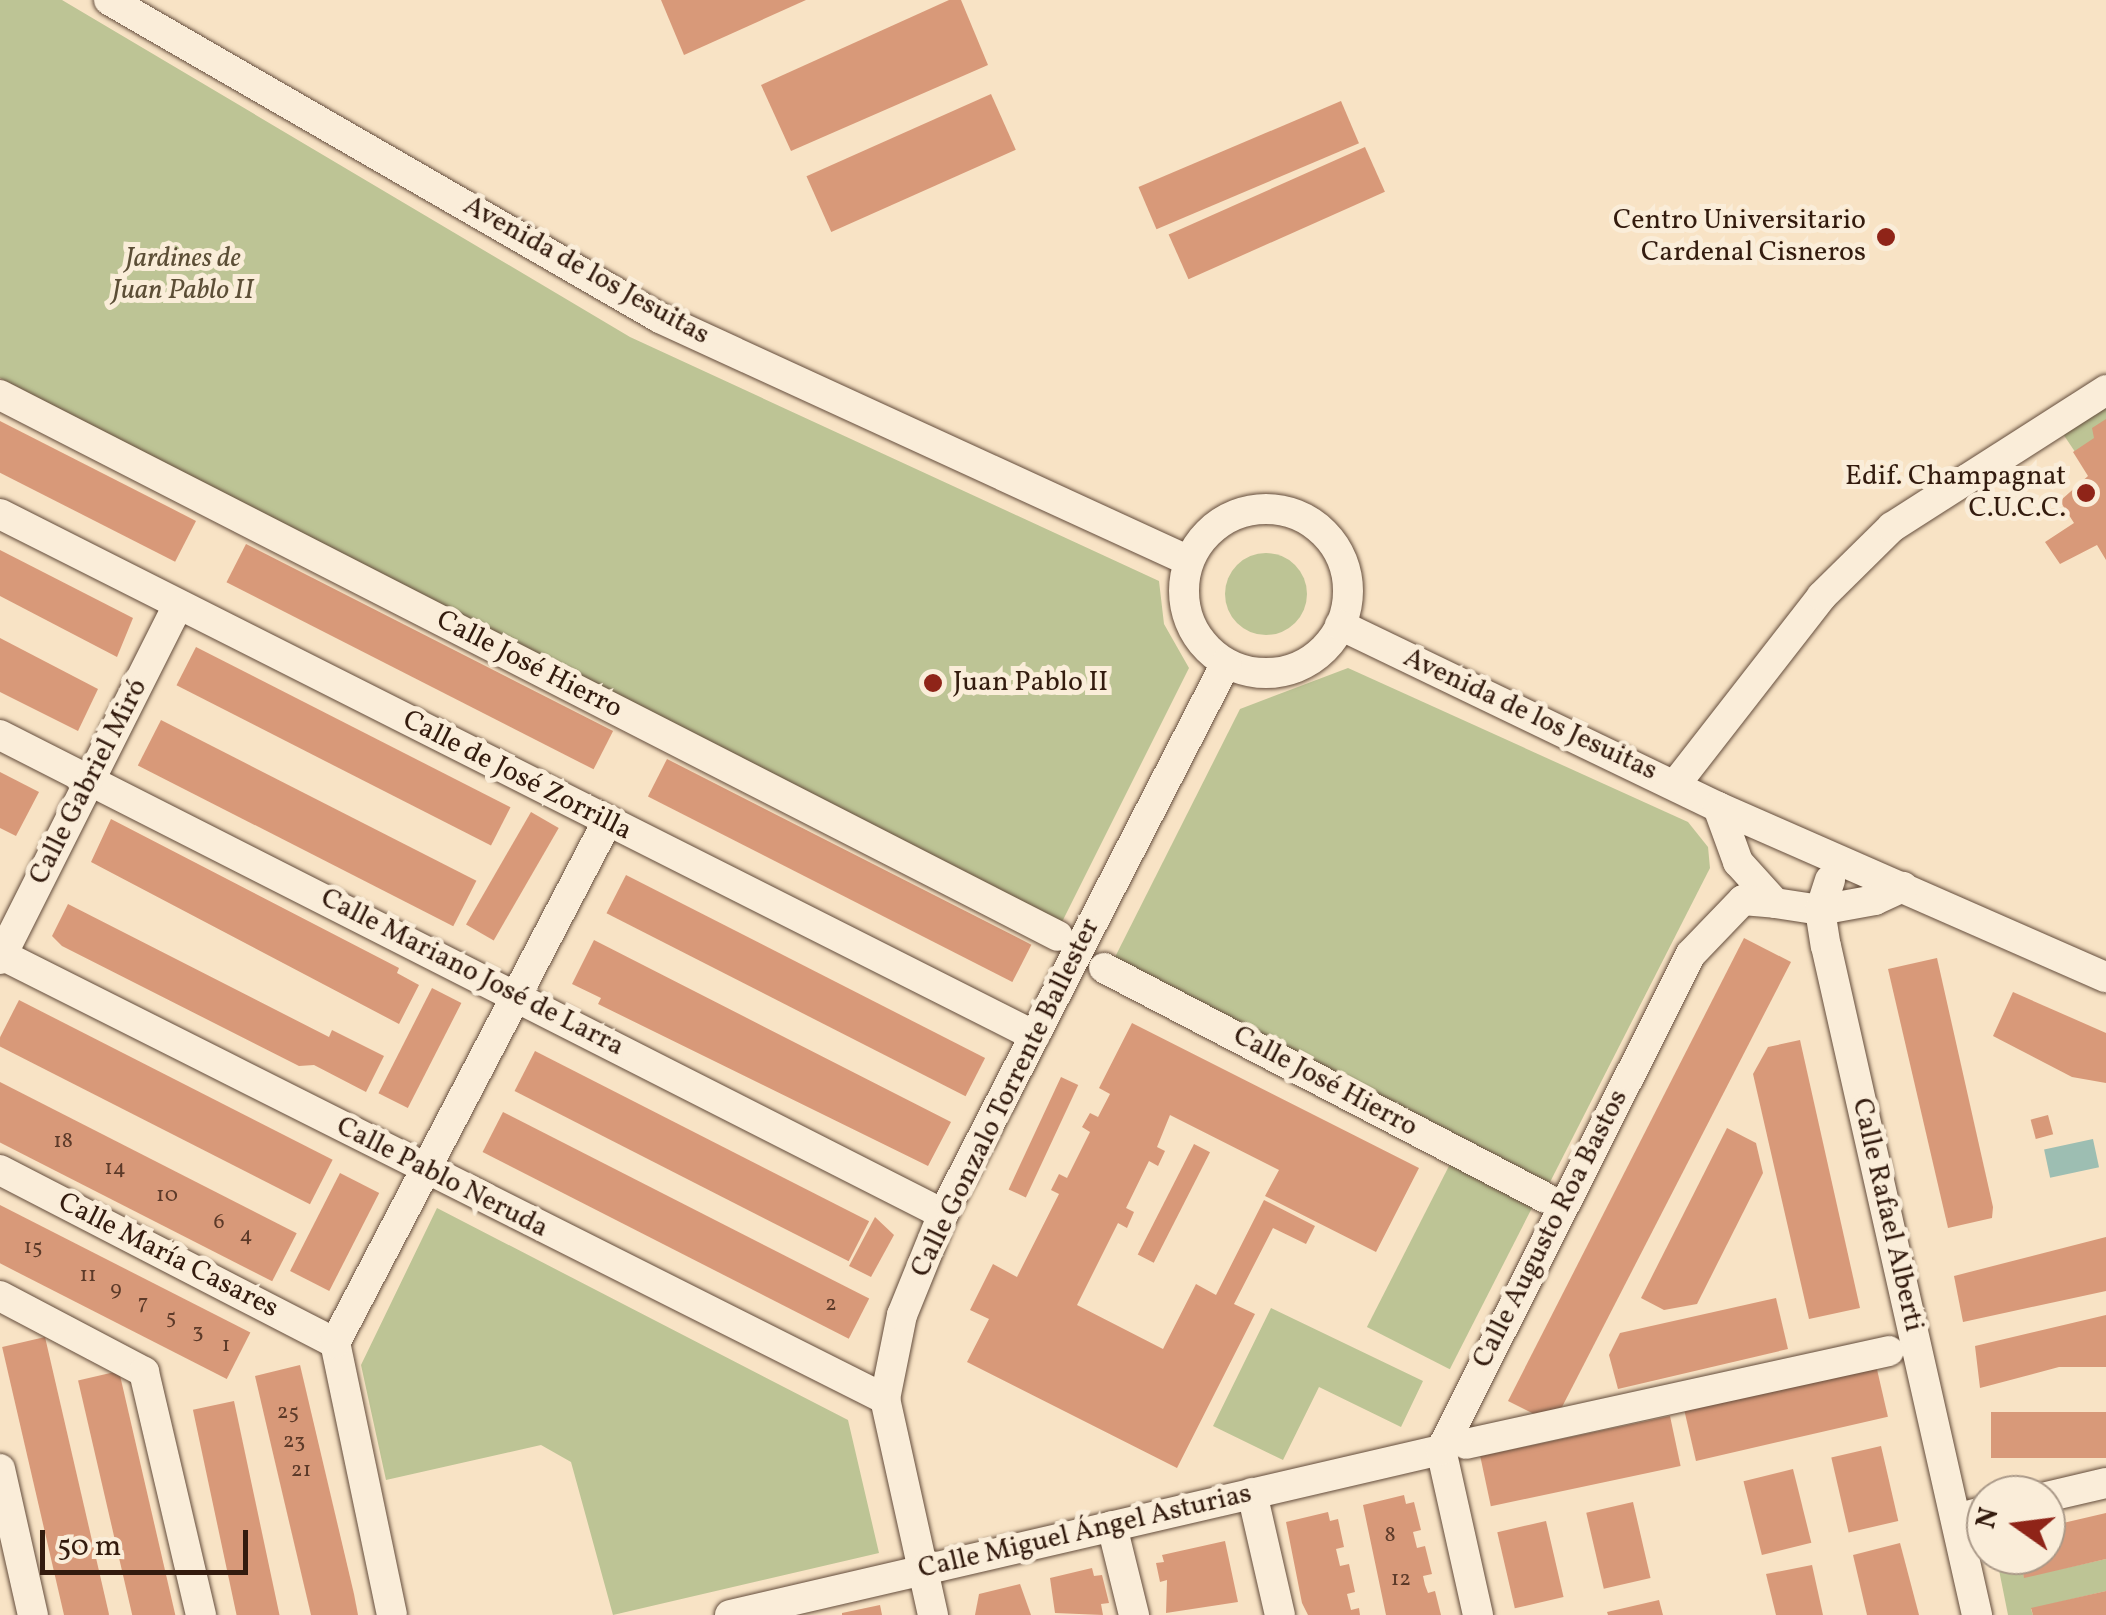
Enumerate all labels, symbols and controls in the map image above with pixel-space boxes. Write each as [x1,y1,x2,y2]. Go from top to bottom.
street label: Avenida de los Jesuitas [457,189,715,353]
place label: Centro Universitario Cardenal Cisneros [1613,204,1866,270]
marker: Centro Universitario Cardenal Cisneros [1875,226,1897,248]
park label: Jardines de Juan Pablo II [112,242,254,308]
place label: Edif. Champagnat C.U.C.C. [1845,460,2066,526]
marker: Edif. Champagnat C.U.C.C. [2075,482,2097,504]
street label: Calle José Hierro [431,604,627,726]
street label: Avenida de los Jesuitas [1398,641,1662,789]
place label: Juan Pablo II [953,666,1108,700]
marker: Juan Pablo II [922,672,944,694]
street label: Calle Gabriel Miró [23,674,155,890]
street label: Calle de José Zorrilla [397,704,637,848]
street label: Calle Mariano José de Larra [315,882,629,1064]
street label: Calle Gonzalo Torrente Ballester [904,913,1108,1283]
street label: Calle José Hierro [1227,1019,1423,1145]
street label: Calle Augusto Roa Bastos [1466,1084,1636,1374]
street label: Calle Rafael Alberti [1844,1095,1930,1335]
street label: Calle Pablo Neruda [330,1110,554,1246]
house number: 18 [53,1129,73,1155]
house number: 14 [104,1156,126,1182]
house number: 10 [156,1183,178,1209]
street label: Calle María Casares [52,1186,284,1326]
house number: 6 [213,1210,225,1236]
house number: 4 [239,1223,253,1249]
house number: 15 [23,1235,43,1261]
house number: 11 [79,1263,97,1289]
house number: 9 [110,1277,122,1303]
house number: 7 [138,1291,148,1317]
house number: 2 [825,1292,837,1318]
house number: 5 [166,1305,176,1331]
house number: 3 [192,1319,204,1345]
house number: 1 [222,1333,230,1359]
house number: 25 [277,1400,299,1426]
house number: 23 [283,1429,305,1455]
house number: 21 [291,1458,311,1484]
north arrow [1966,1475,2066,1575]
street label: Calle Miguel Ángel Asturias [915,1477,1255,1587]
text: N [1967,1504,2010,1533]
scale bar [45,1510,252,1572]
house number: 8 [1384,1523,1396,1549]
text: 50 m [57,1526,121,1568]
house number: 12 [1391,1567,1411,1593]

